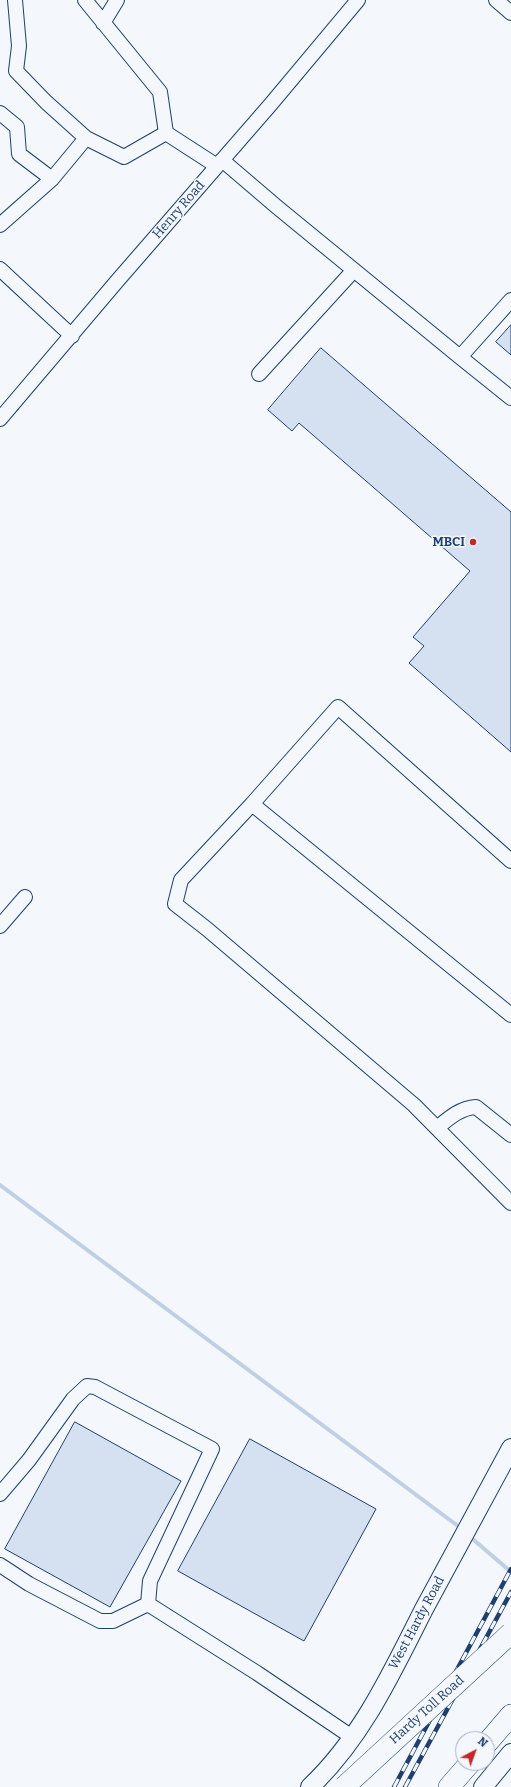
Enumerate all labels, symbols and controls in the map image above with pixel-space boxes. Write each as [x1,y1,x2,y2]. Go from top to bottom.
street label: Henry Road [150,178,208,242]
place label: MBCI [432,534,465,550]
marker: MBCI [468,537,478,547]
street label: West Hardy Road [386,1574,448,1672]
street label: Hardy Toll Road [387,1672,467,1748]
north arrow [455,1731,495,1771]
text: N [475,1735,490,1750]

